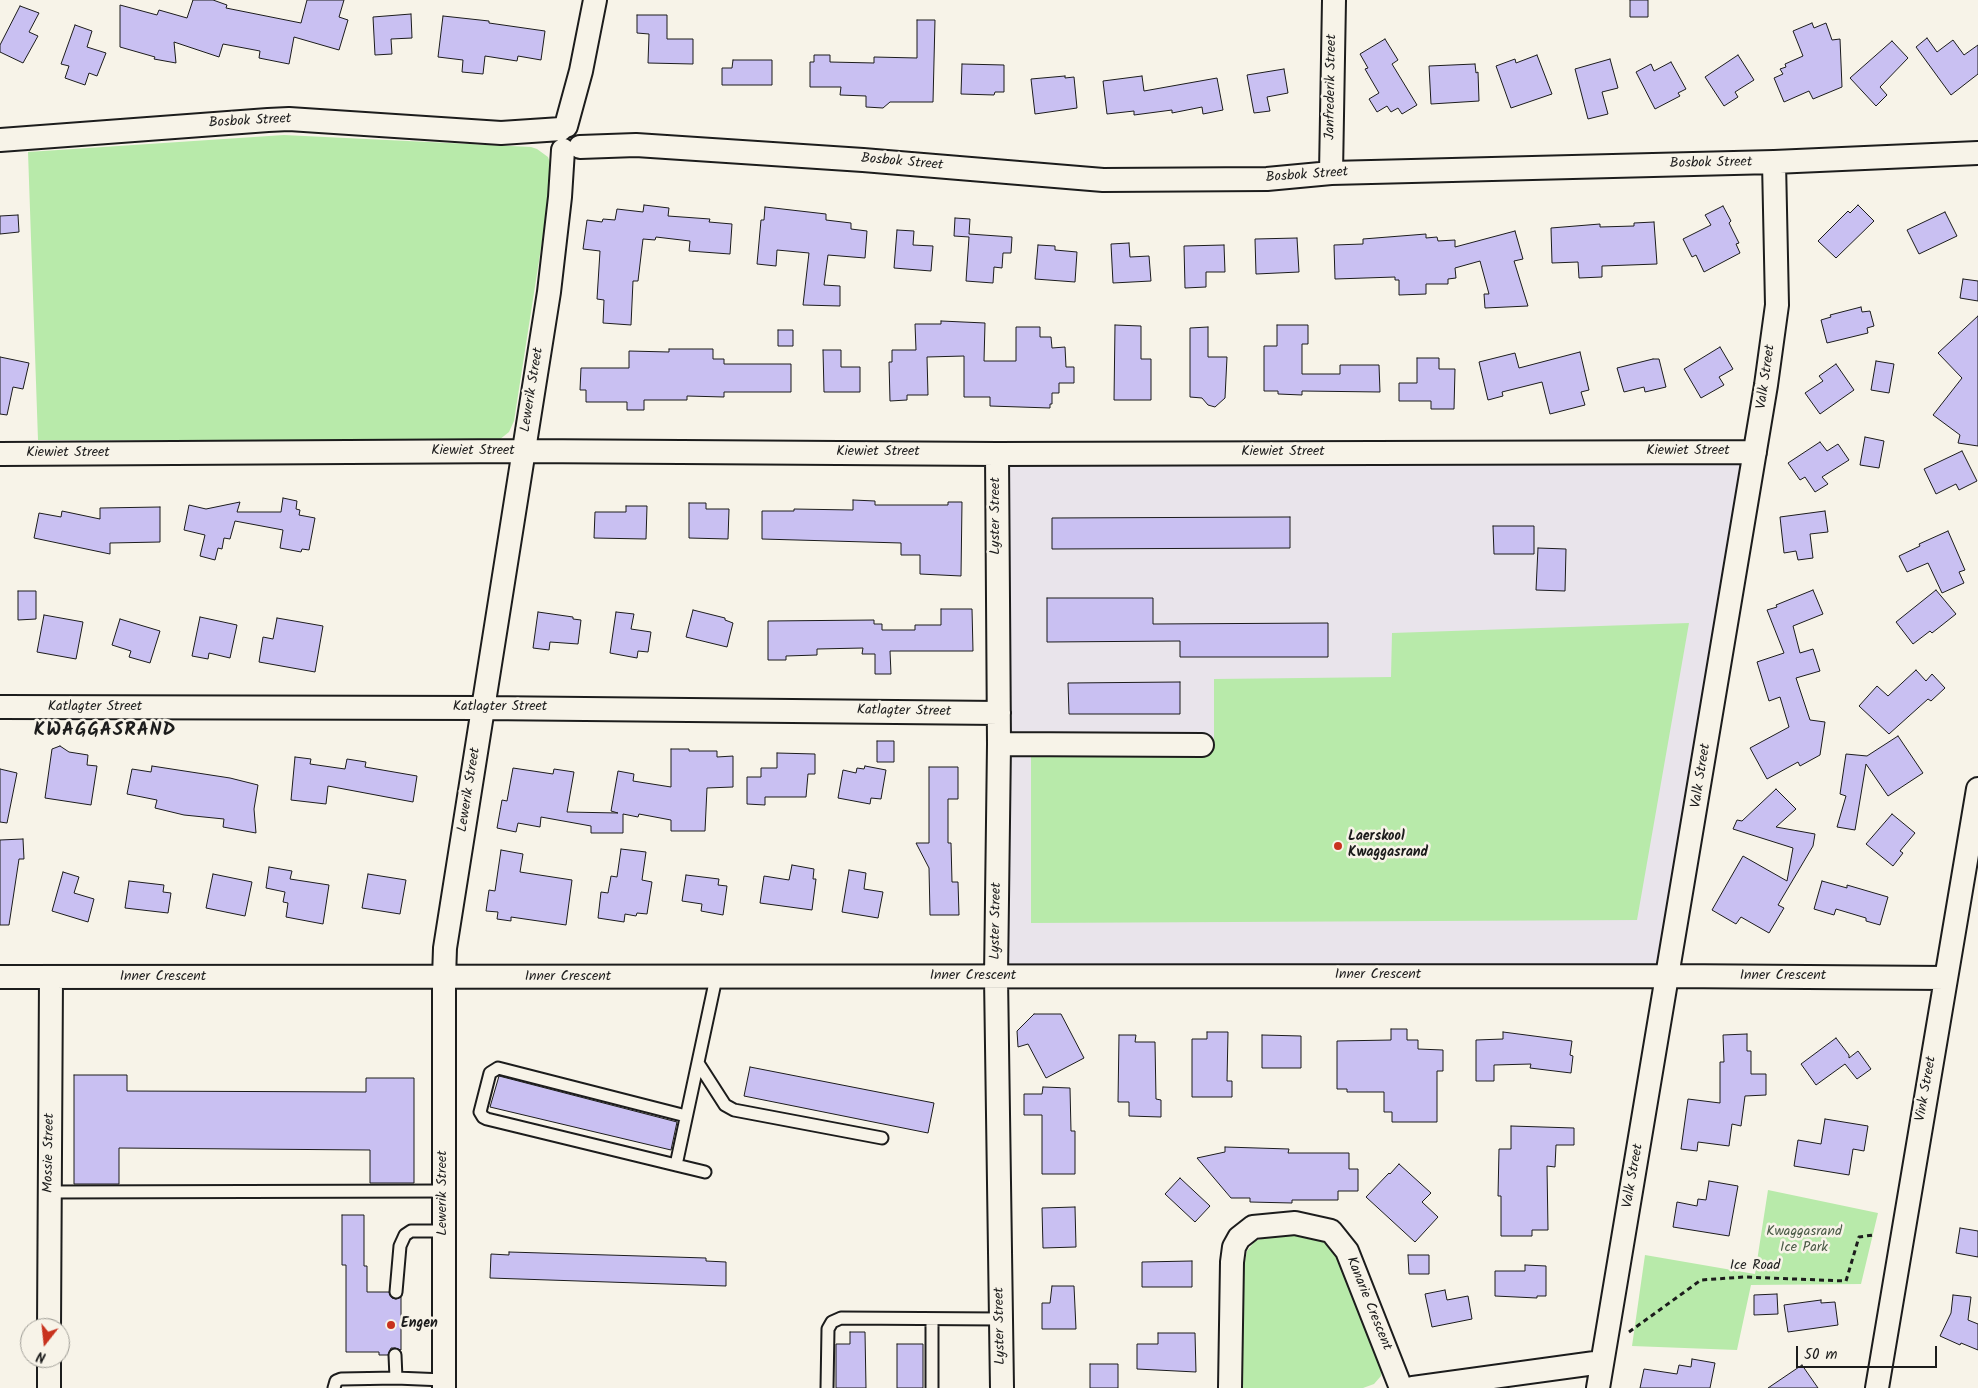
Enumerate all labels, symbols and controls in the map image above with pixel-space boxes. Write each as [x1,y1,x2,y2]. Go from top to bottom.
street label: Janfrederik Street [1323,34,1341,140]
street label: Bosbok Street [208,111,292,133]
street label: Bosbok Street [860,151,944,175]
street label: Bosbok Street [1670,155,1752,173]
street label: Bosbok Street [1265,165,1349,187]
street label: Valk Street [1754,344,1780,410]
street label: Lewerik Street [518,347,548,433]
street label: Kiewiet Street [431,444,515,460]
street label: Kiewiet Street [1646,444,1730,460]
street label: Kiewiet Street [836,445,920,461]
street label: Kiewiet Street [1241,445,1325,461]
street label: Kiewiet Street [26,446,110,462]
street label: Lyster Street [989,477,1005,555]
street label: Katlagter Street [48,700,142,716]
street label: Katlagter Street [453,700,547,716]
street label: Katlagter Street [857,703,951,721]
district label: KWAGGASRAND [32,721,178,743]
street label: Valk Street [1689,743,1715,809]
street label: Lewerik Street [455,747,485,833]
place label: Laerskool Kwaggasrand [1348,830,1428,862]
marker: Laerskool Kwaggasrand [1332,840,1344,852]
street label: Lyster Street [988,882,1006,960]
street label: Inner Crescent [1335,968,1421,984]
street label: Inner Crescent [930,969,1016,985]
street label: Inner Crescent [1740,969,1826,985]
street label: Inner Crescent [120,970,206,986]
street label: Inner Crescent [525,970,611,986]
street label: Vink Street [1913,1055,1941,1123]
street label: Mossie Street [41,1113,59,1193]
street label: Valk Street [1620,1142,1648,1210]
street label: Lewerik Street [436,1150,452,1236]
park label: Kwaggasrand Ice Park [1766,1225,1842,1258]
street label: Kanarie Crescent [1342,1255,1394,1353]
street label: Ice Road [1730,1259,1780,1275]
street label: Lyster Street [992,1287,1010,1365]
place label: Engen [401,1317,438,1333]
north arrow [20,1318,70,1368]
marker: Engen [385,1319,397,1331]
scale bar [1798,1336,1939,1368]
text: 50 m [1804,1343,1838,1367]
text: N [34,1345,48,1368]

